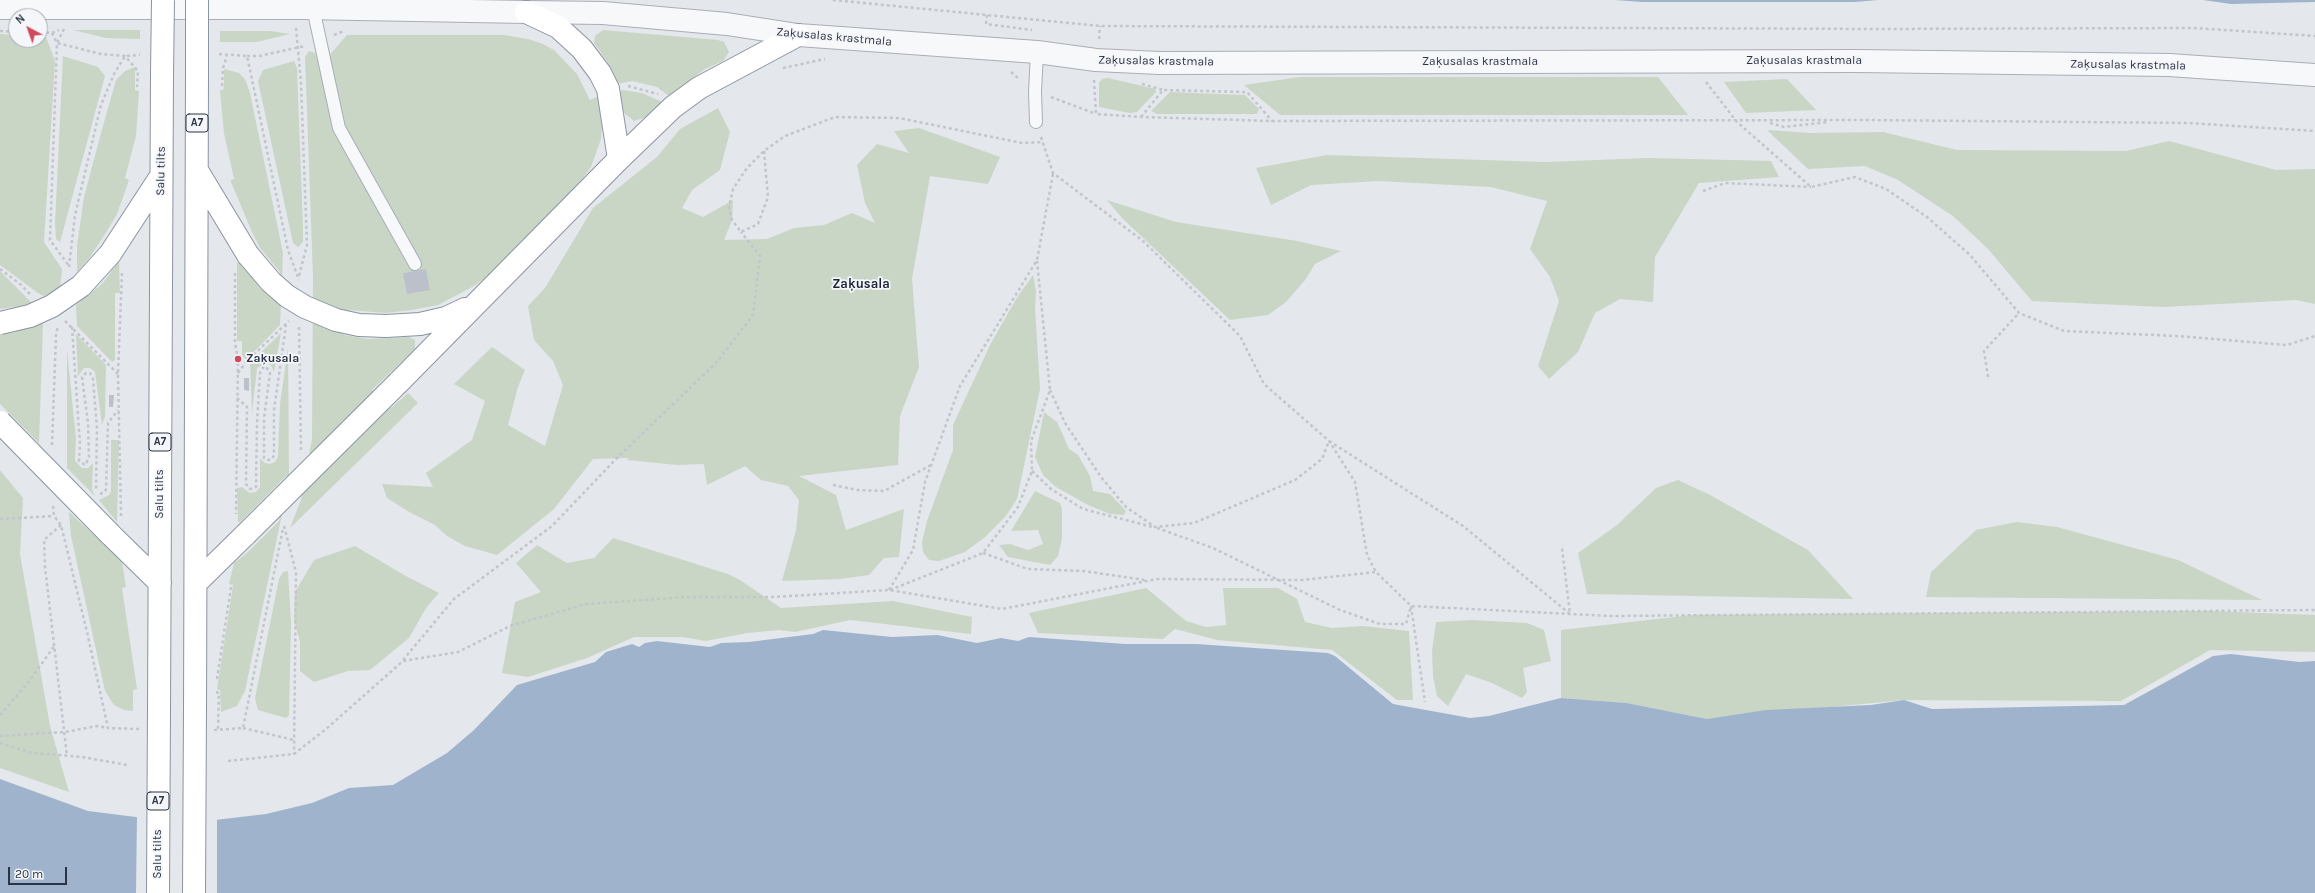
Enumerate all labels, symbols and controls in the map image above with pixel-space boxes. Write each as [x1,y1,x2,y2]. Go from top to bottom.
north arrow [8,8,48,48]
text: N [13,12,28,27]
street label: Zaķusalas krastmala [776,25,892,49]
street label: Zaķusalas krastmala [1098,53,1214,69]
street label: Zaķusalas krastmala [1746,54,1862,68]
street label: Zaķusalas krastmala [1422,55,1538,69]
street label: Zaķusalas krastmala [2070,57,2186,73]
road number: A7 [186,114,208,132]
street label: Salu tilts [153,146,169,196]
district label: Zaķusala [832,276,890,292]
place label: Zaķusala [246,352,299,366]
marker: Zaķusala [233,354,243,364]
road number: A7 [149,433,171,451]
street label: Salu tilts [153,469,167,519]
road number: A7 [147,792,169,810]
street label: Salu tilts [151,829,165,879]
scale bar [10,859,69,885]
text: 20 m [15,867,43,881]

